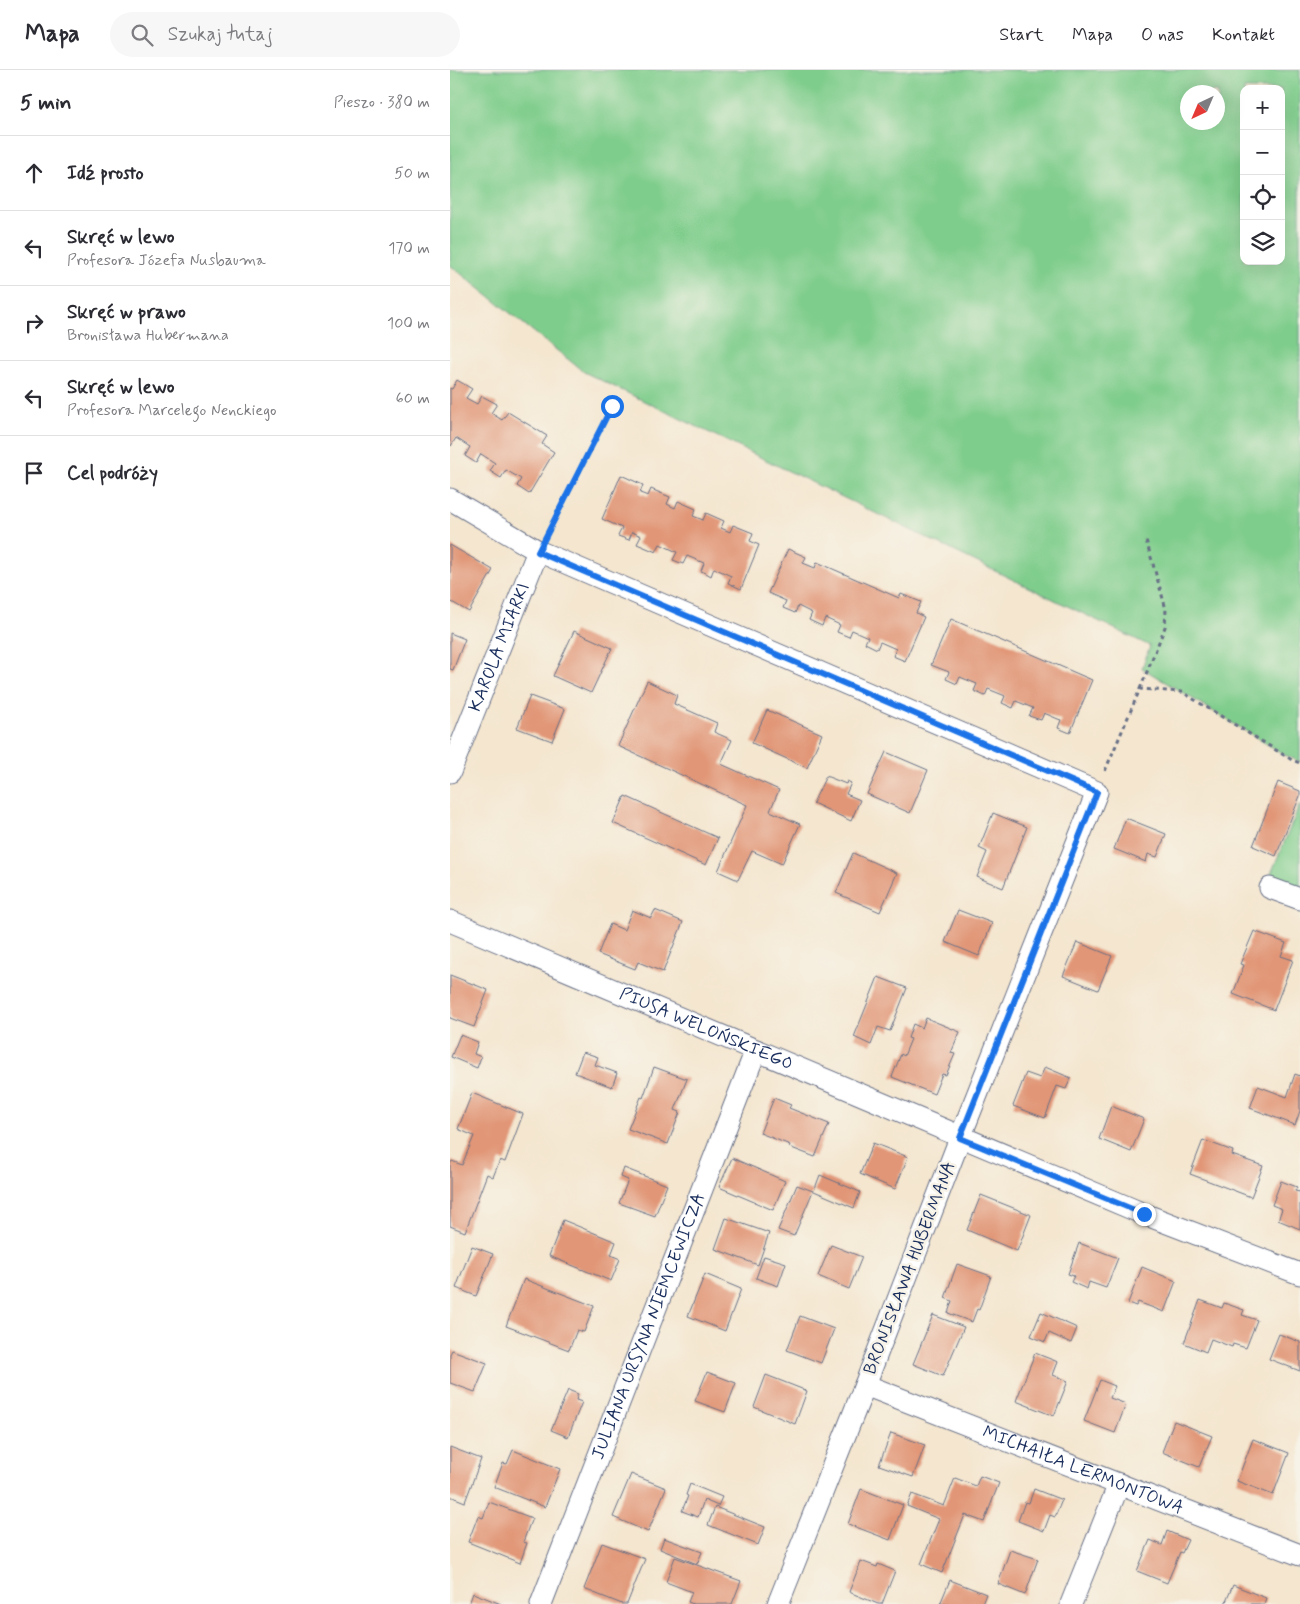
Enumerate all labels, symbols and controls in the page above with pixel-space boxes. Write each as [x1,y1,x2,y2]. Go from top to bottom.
search box [110,12,460,57]
text: Mapa [25,19,80,50]
icon: search [128,21,156,49]
text: Szukaj tutaj [168,22,273,47]
text: Start [999,23,1044,47]
text: Mapa [1072,23,1113,47]
text: O nas [1141,23,1184,47]
text: Kontakt [1212,23,1275,47]
north arrow [1180,85,1225,130]
map controls [1240,85,1285,265]
button: + [1240,85,1285,130]
text: 5 min [20,89,72,117]
text: Pieszo · 380 m [334,92,430,113]
button: − [1240,130,1285,175]
icon: ahead [20,159,48,187]
text: Idź prosto [67,161,144,186]
text: 50 m [394,163,430,184]
button: locate [1240,175,1285,220]
button: layers [1240,220,1285,265]
text: Skręć w lewo [67,225,175,250]
icon: left [20,234,48,262]
text: 170 m [388,238,430,259]
text: Profesora Józefa Nusbauma [67,250,266,271]
text: Skręć w prawo [67,300,186,325]
icon: right [20,309,48,337]
text: 100 m [387,313,430,334]
text: Bronisława Hubermana [67,325,229,346]
text: Skręć w lewo [67,375,175,400]
icon: left [20,384,48,412]
text: 60 m [396,388,430,409]
route start [601,395,624,418]
text: Profesora Marcelego Nenckiego [67,400,277,421]
icon: arrive [20,459,48,487]
text: Cel podróży [67,461,158,486]
street label: KAROLA MIARKI [463,580,536,715]
street label: PIUSA WELOŃSKIEGO [616,982,796,1076]
street label: BRONISŁAWA HUBERMANA [858,1158,962,1378]
street label: JULIANA URSYNA NIEMCEWICZA [586,1189,711,1463]
route end [1133,1203,1156,1226]
street label: MICHAIŁA LERMONTOWA [979,1420,1187,1520]

